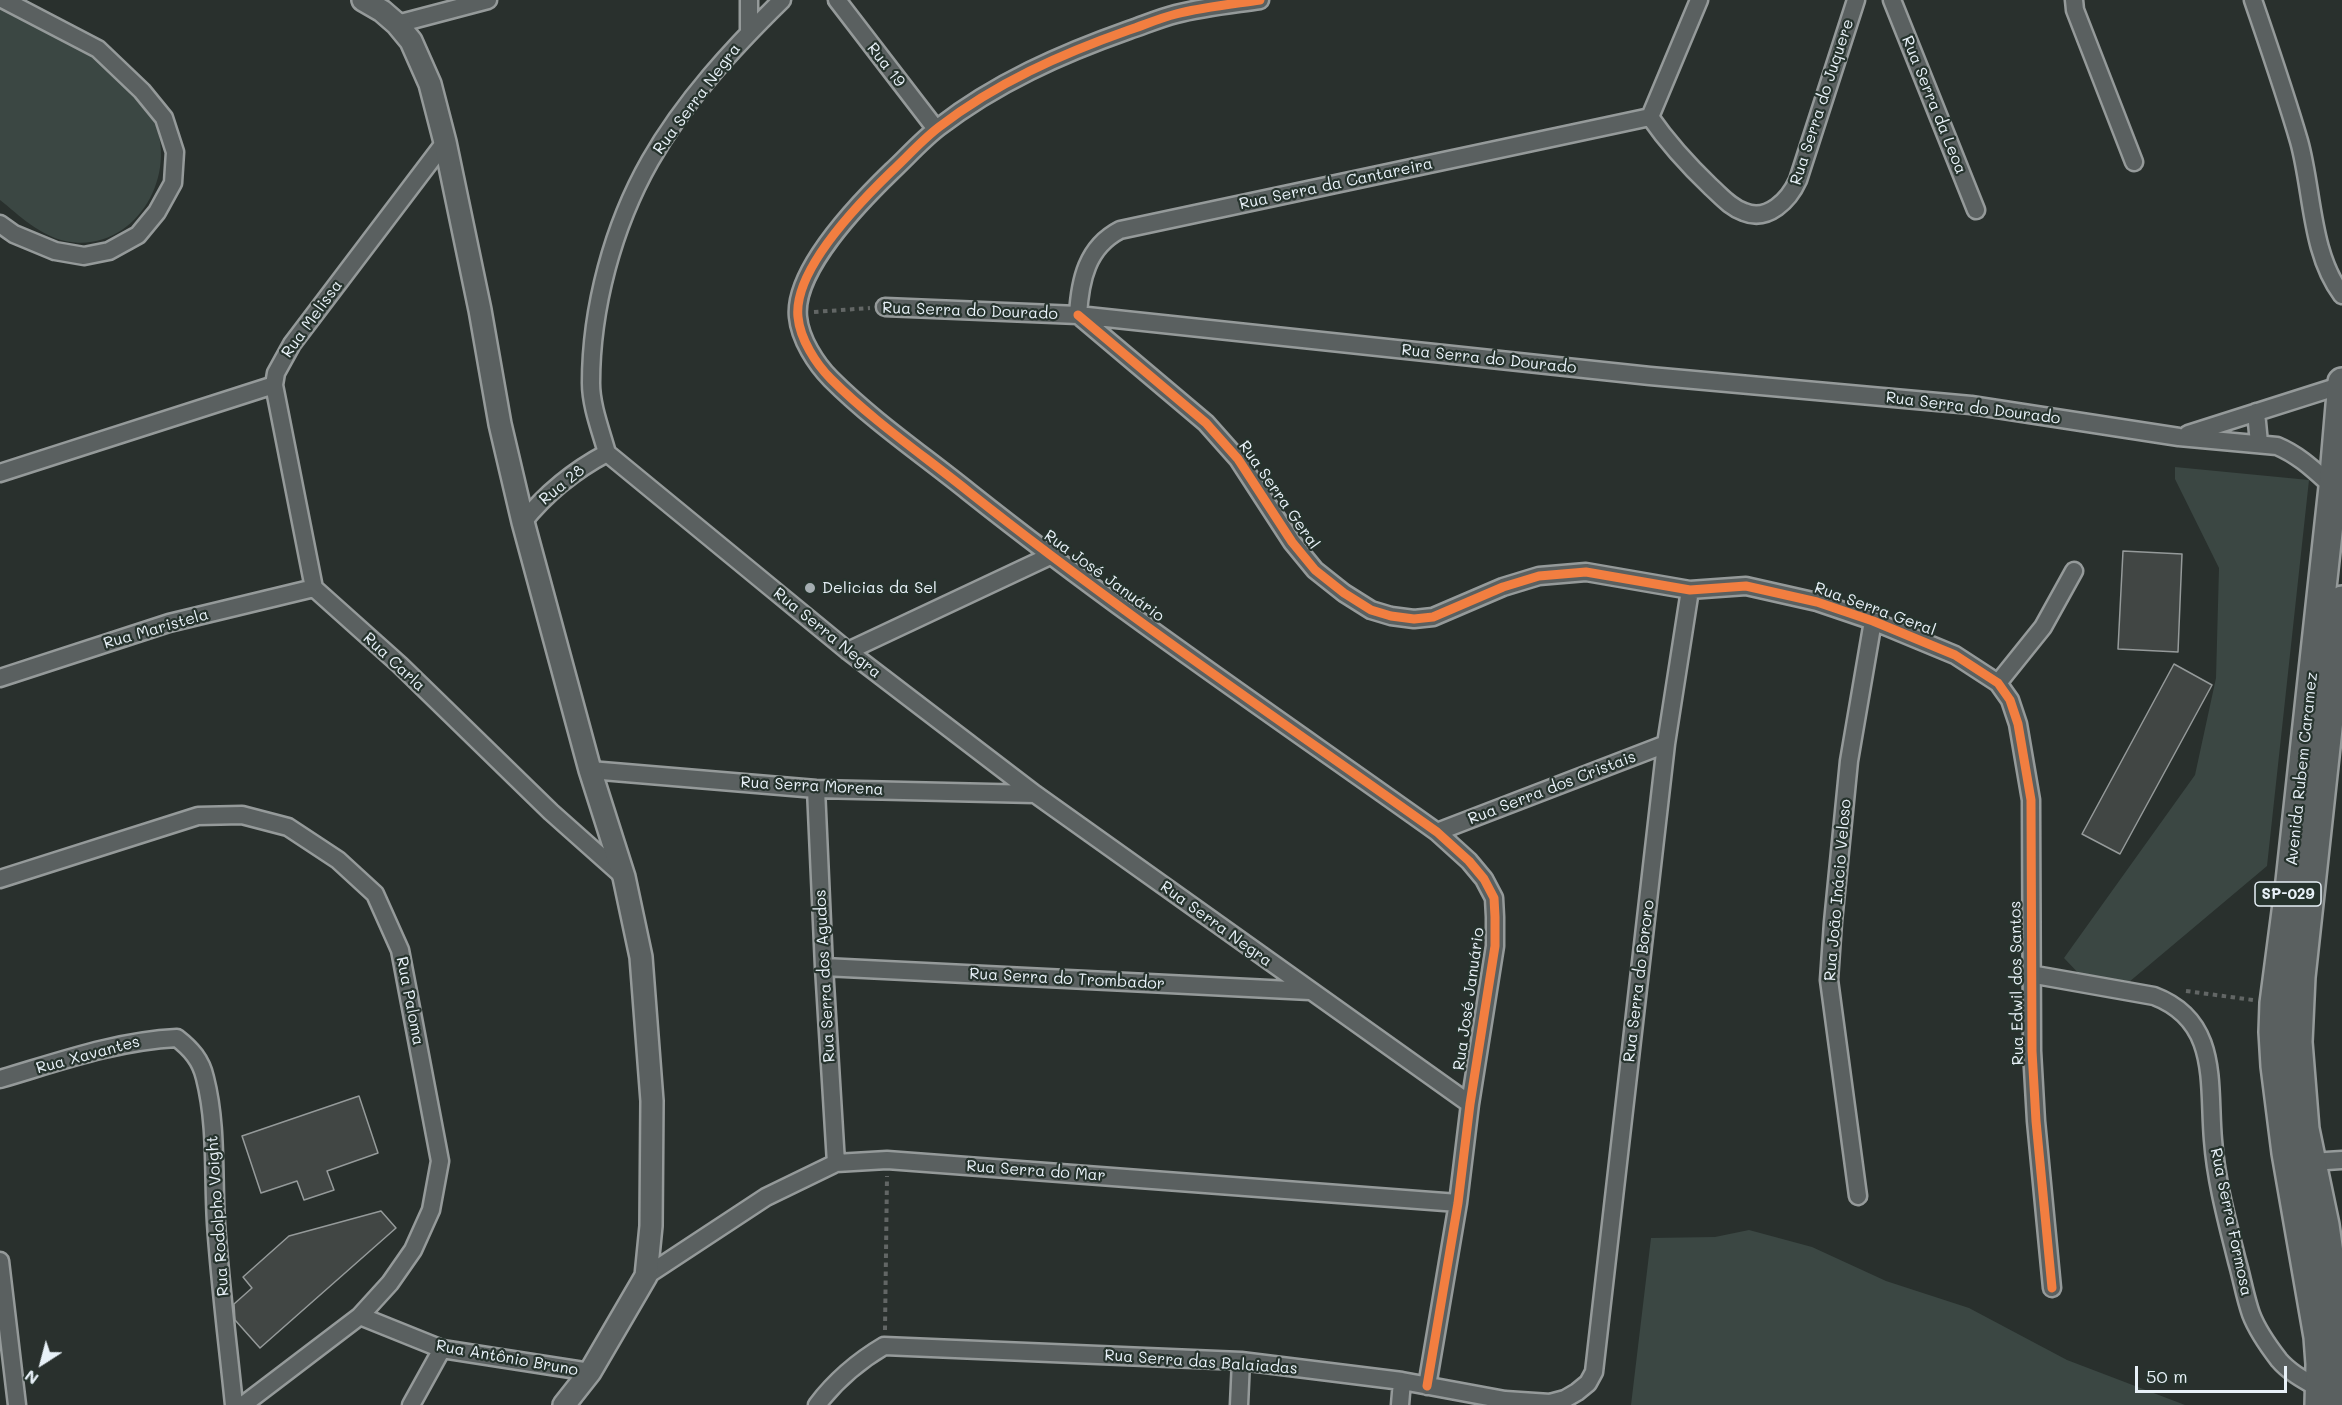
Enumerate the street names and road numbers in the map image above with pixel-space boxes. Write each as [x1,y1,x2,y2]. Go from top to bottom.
street label: Rua Serra do Juquere [1786,17,1858,187]
street label: Rua Serra da Leoa [1898,33,1970,177]
street label: Rua 19 [863,39,909,91]
street label: Rua Serra Negra [649,40,745,158]
street label: Rua Serra da Cantareira [1237,154,1435,214]
street label: Rua Melissa [277,276,347,362]
street label: Rua Serra do Dourado [882,298,1058,324]
street label: Rua Serra do Dourado [1401,340,1577,378]
street label: Rua Serra do Dourado [1885,388,2061,428]
street label: Rua Serra Geral [1234,437,1324,553]
street label: Rua 28 [535,461,589,509]
street label: Rua José Januário [1040,526,1168,626]
street label: Rua Serra Geral [1812,578,1938,640]
street label: Rua Serra Negra [769,584,885,682]
street label: Rua Maristela [101,605,211,653]
street label: Rua Carla [359,629,429,695]
street label: Avenida Rubem Caramez [2282,671,2322,867]
street label: Rua Serra dos Cristais [1465,747,1639,829]
street label: Rua Serra Morena [740,773,884,799]
street label: Rua João Inácio Veloso [1820,798,1856,982]
street label: Rua Serra Negra [1156,877,1276,971]
road number: SP-029 [2255,882,2321,906]
street label: Rua Serra dos Agudos [811,889,839,1063]
street label: Rua Serra do Bororo [1620,899,1658,1063]
street label: Rua Edwil dos Santos [2006,901,2028,1065]
street label: Rua José Januário [1449,926,1489,1072]
street label: Rua Paloma [392,955,428,1047]
street label: Rua Serra do Trombador [969,964,1165,994]
street label: Rua Xavantes [34,1032,142,1078]
street label: Rua Rodolpho Voight [203,1135,233,1297]
street label: Rua Serra Formosa [2206,1146,2256,1298]
street label: Rua Serra do Mar [966,1157,1106,1185]
street label: Rua Antônio Bruno [434,1336,580,1380]
street label: Rua Serra das Balaiadas [1104,1346,1298,1378]

